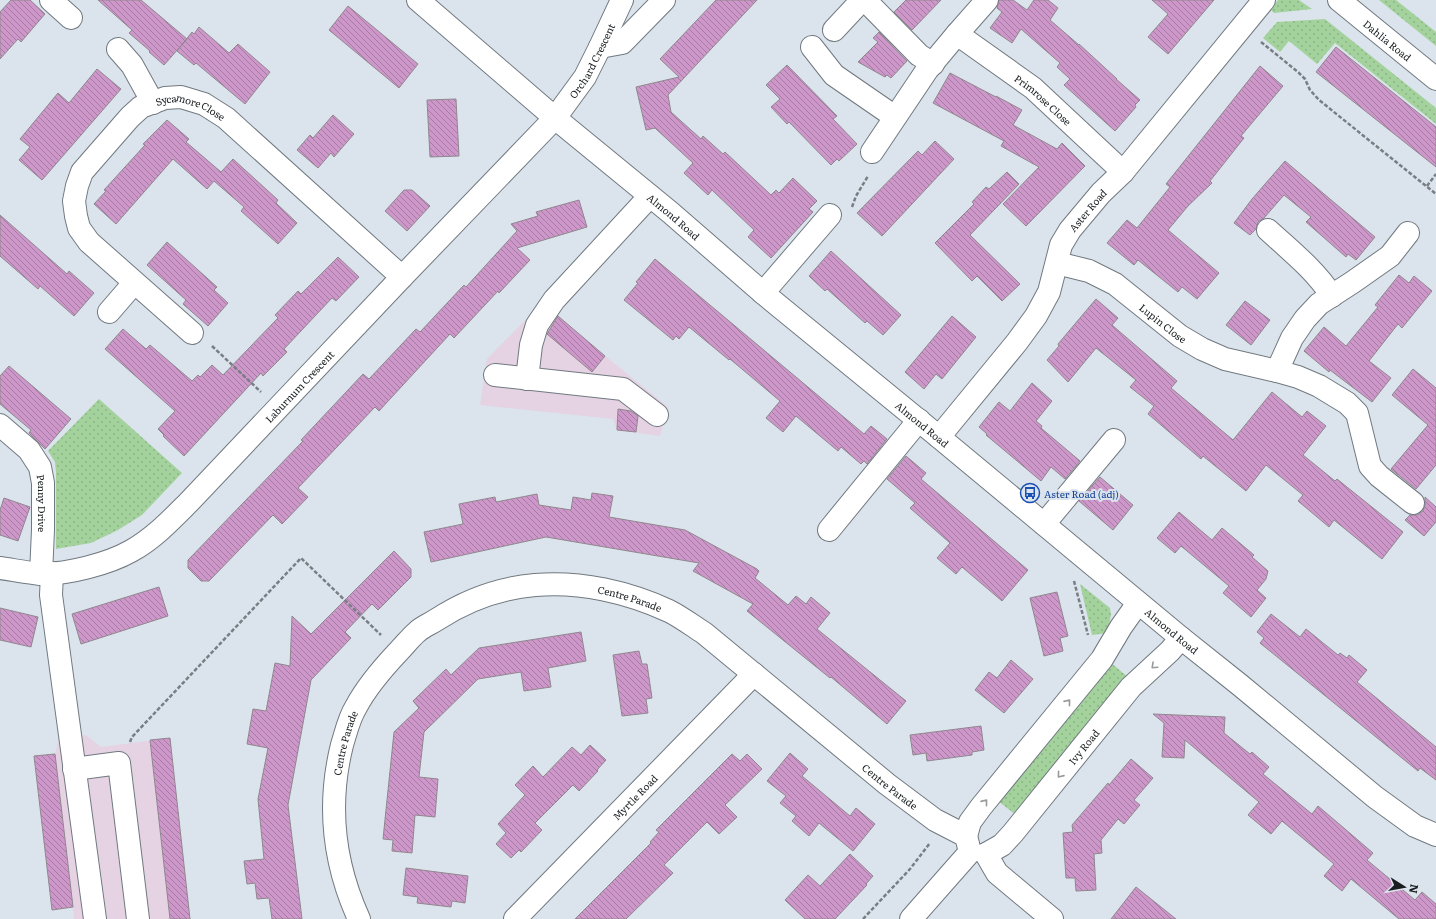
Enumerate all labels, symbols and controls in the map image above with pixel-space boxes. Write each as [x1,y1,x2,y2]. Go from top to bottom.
street label: Dahlia Road [1361,16,1415,64]
street label: Orchard Crescent [565,21,618,101]
street label: Primrose Close [1012,70,1075,128]
street label: Sycamore Close [153,89,229,123]
street label: Aster Road [1065,185,1109,234]
street label: Almond Road [644,189,704,243]
street label: Lupin Close [1137,299,1190,346]
street label: Laburnum Crescent [261,346,337,426]
street label: Almond Road [893,397,953,450]
street label: Penny Drive [34,473,51,532]
bus stop icon: Aster Road (adj) [1019,482,1041,504]
place label: Aster Road (adj) [1044,486,1119,501]
street label: Centre Parade [596,581,665,615]
street label: Almond Road [1142,604,1202,657]
one-way arrow [1151,661,1159,669]
one-way arrow [1063,699,1070,706]
street label: Centre Parade [329,708,360,776]
street label: Ivy Road [1064,725,1102,767]
street label: Centre Parade [860,759,921,812]
street label: Myrtle Road [609,770,660,823]
one-way arrow [1058,770,1065,778]
one-way arrow [980,799,987,807]
north arrow [1384,867,1424,907]
text: N [1406,883,1424,895]

